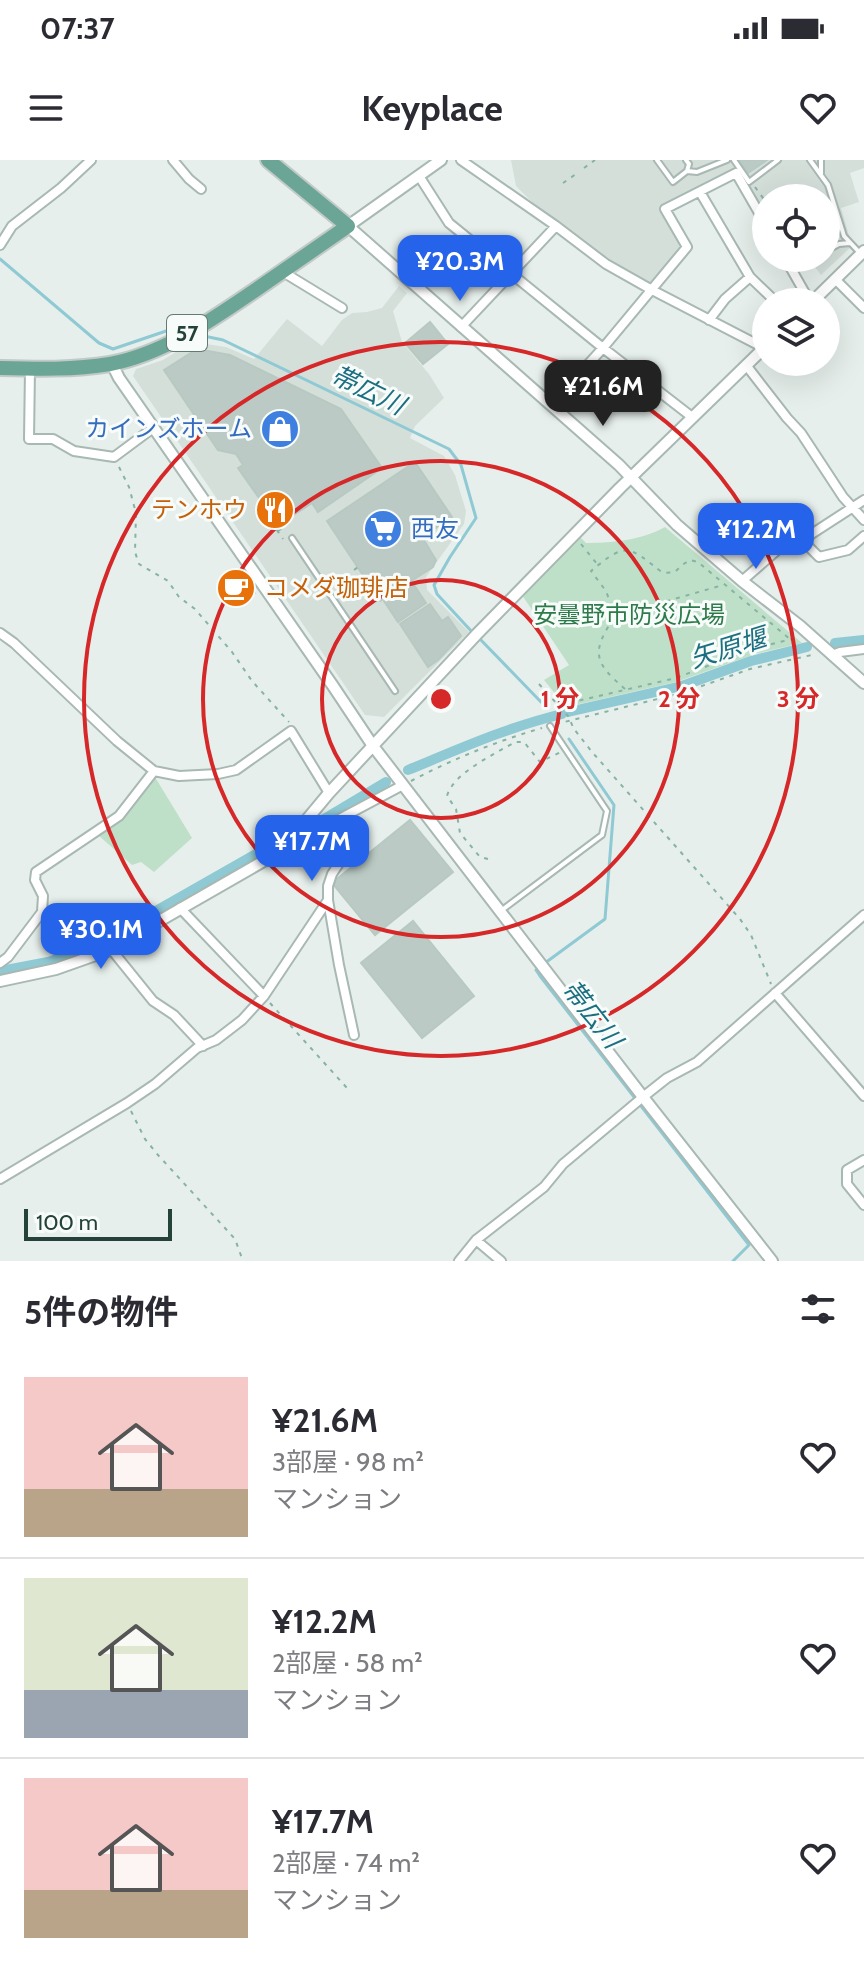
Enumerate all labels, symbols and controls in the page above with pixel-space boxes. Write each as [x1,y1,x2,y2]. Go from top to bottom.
text: 07:37 [40,10,115,47]
icon: menu [24,86,68,130]
text: Keyplace [361,86,503,130]
icon: heart [796,86,840,130]
map controls [752,184,840,376]
button: locate [752,184,840,272]
pin: ¥20.3M [395,235,525,303]
text: ¥20.3M [416,245,504,277]
button: layers [752,288,840,376]
road number: 57 [167,315,207,351]
water label: 帯広川 [326,359,413,423]
pin: ¥21.6M [538,360,668,428]
text: ¥21.6M [562,370,644,402]
shop icon: カインズホーム [259,408,301,450]
place label: カインズホーム [85,414,252,443]
restaurant icon: テンホウ [254,489,296,531]
place label: テンホウ [151,495,247,524]
pin: ¥12.2M [691,503,821,571]
supermarket icon: 西友 [362,508,404,550]
text: ¥12.2M [716,513,796,545]
place label: 西友 [411,514,459,543]
cafe icon: コメダ珈琲店 [215,567,257,609]
place label: コメダ珈琲店 [264,573,408,602]
park label: 安曇野市防災広場 [533,600,725,629]
water label: 矢原堰 [686,620,774,675]
text: 1 分 [541,684,579,713]
text: 2 分 [658,684,700,713]
text: 3 分 [777,684,819,713]
centre of rings [427,685,455,713]
pin: ¥17.7M [247,815,377,883]
text: ¥17.7M [273,825,351,857]
pin: ¥30.1M [36,903,166,971]
text: ¥30.1M [59,913,143,945]
water label: 帯広川 [555,973,630,1057]
scale bar [24,1205,172,1241]
text: 100 m [36,1209,98,1236]
icon: filters [796,1287,840,1331]
text: 5件の物件 [24,1291,178,1333]
text: ¥21.6M [272,1399,378,1441]
icon: home [88,1409,184,1505]
icon: heart [796,1435,840,1479]
text: 3部屋 · 98 m² [272,1446,424,1478]
text: マンション [272,1483,402,1515]
text: ¥12.2M [272,1600,377,1642]
icon: home [88,1610,184,1706]
icon: heart [796,1636,840,1680]
text: 2部屋 · 58 m² [272,1647,423,1679]
text: マンション [272,1684,402,1716]
text: ¥17.7M [272,1800,374,1842]
icon: home [88,1810,184,1906]
icon: heart [796,1836,840,1880]
text: 2部屋 · 74 m² [272,1847,420,1879]
text: マンション [272,1884,402,1916]

